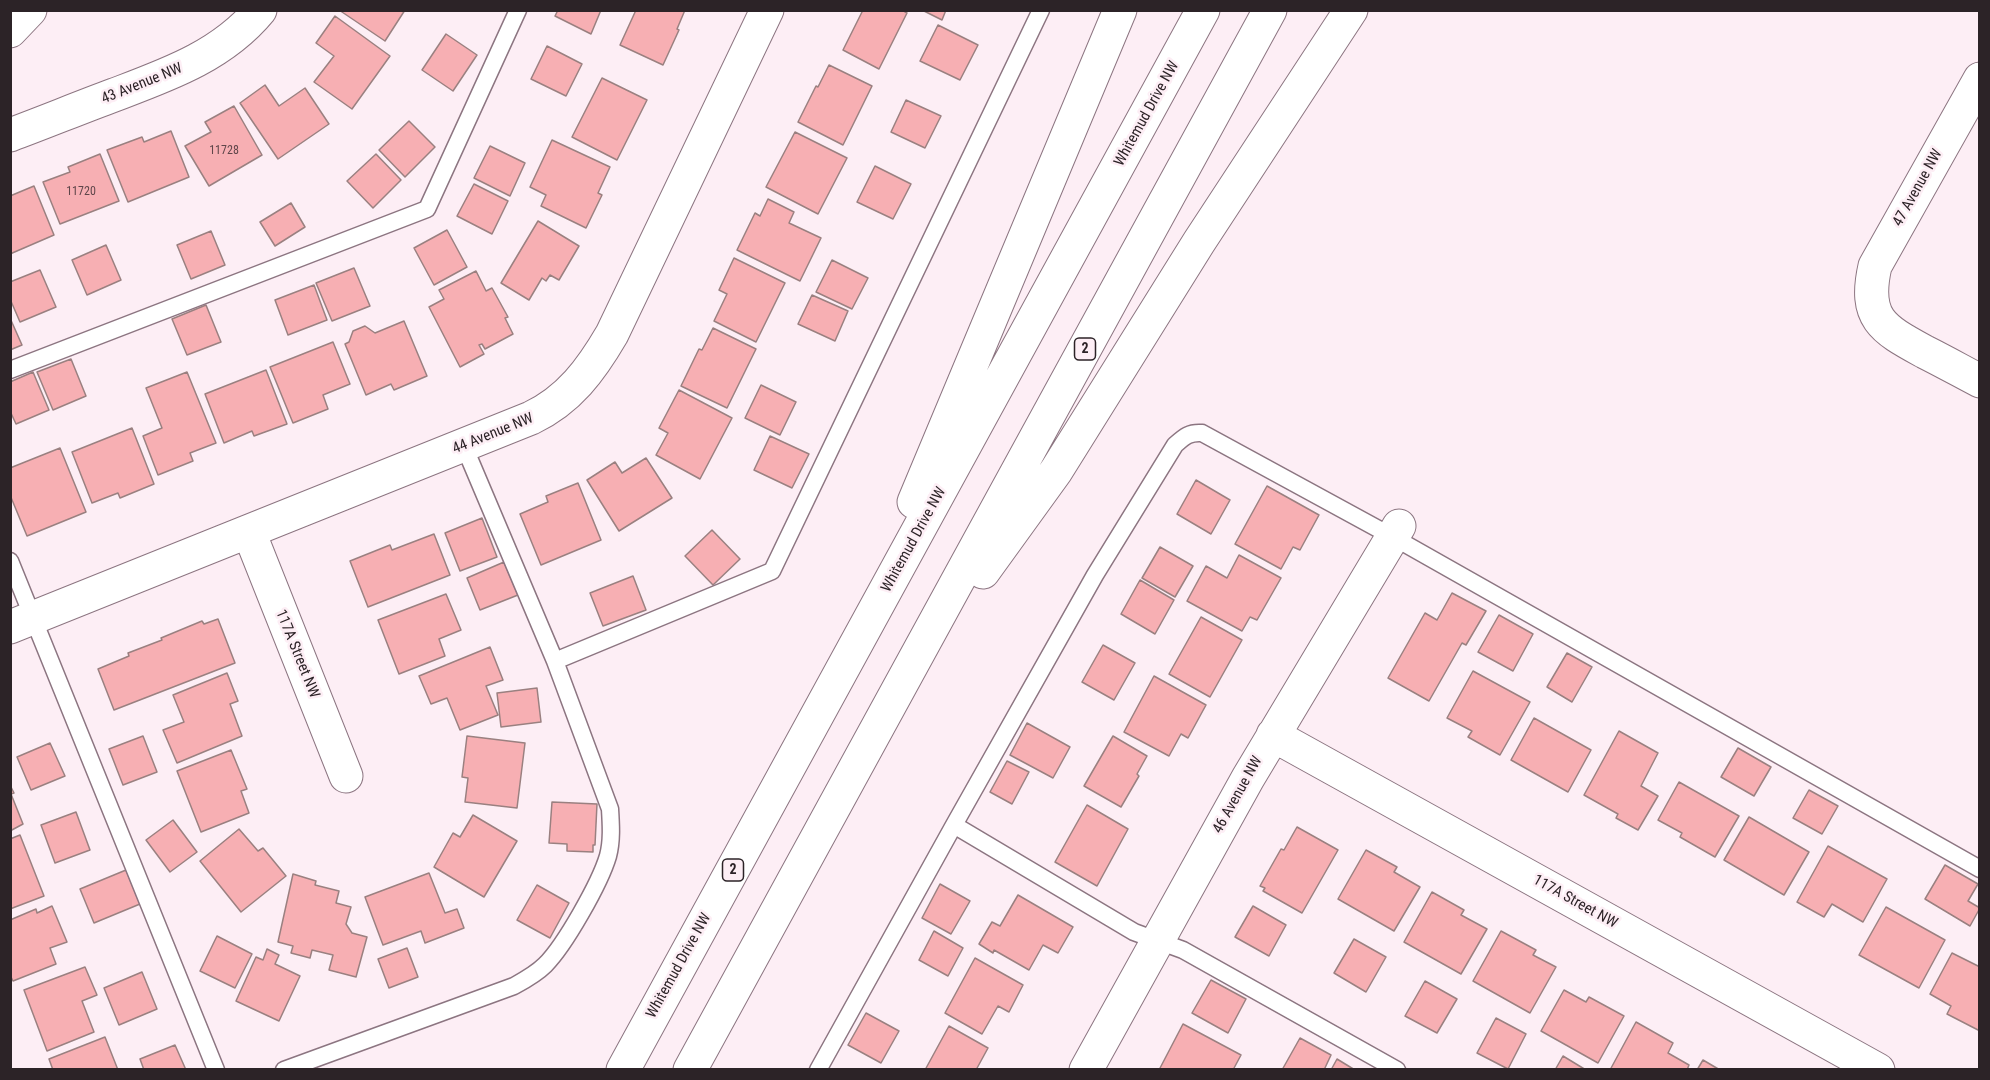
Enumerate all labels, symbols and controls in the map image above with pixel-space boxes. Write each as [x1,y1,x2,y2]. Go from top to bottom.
street label: Whitemud Drive NW [1111,58,1183,170]
street label: 43 Avenue NW [99,60,185,108]
house number: 11728 [209,144,239,158]
street label: 47 Avenue NW [1889,146,1947,230]
house number: 11720 [66,185,96,199]
road number: 2 [1074,338,1096,360]
street label: 44 Avenue NW [450,410,536,458]
street label: Whitemud Drive NW [878,484,950,596]
street label: 117A Street NW [271,607,323,701]
street label: 46 Avenue NW [1209,753,1267,837]
road number: 2 [722,859,744,881]
street label: 117A Street NW [1530,871,1620,933]
street label: Whitemud Drive NW [643,910,715,1022]

